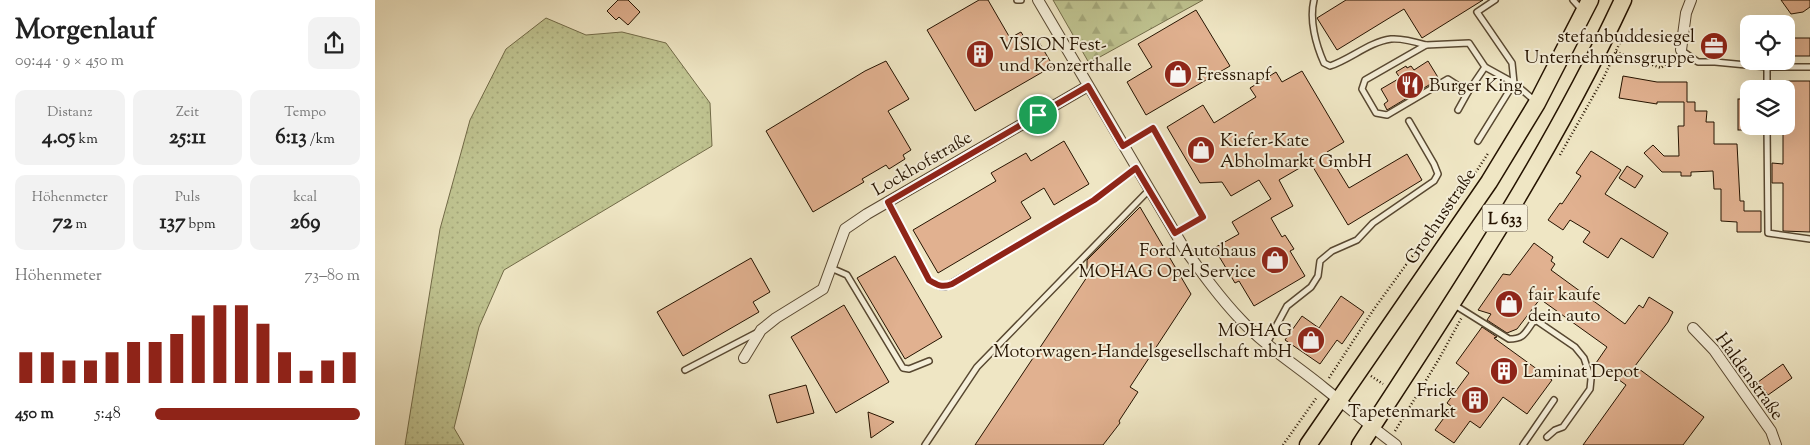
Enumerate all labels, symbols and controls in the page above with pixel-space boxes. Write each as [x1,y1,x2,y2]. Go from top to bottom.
text: Morgenlauf [15,11,155,51]
map controls [1740,15,1795,135]
button: locate [1740,15,1795,70]
button: share [308,17,360,69]
place label: stefanbuddesiegel Unternehmensgruppe [1524,25,1695,72]
office icon: stefanbuddesiegel Unternehmensgruppe [1699,31,1729,61]
place label: VISION Fest- und Konzerthalle [999,33,1132,80]
building icon: VISION Fest- und Konzerthalle [965,39,995,69]
text: 09:44 · 9 × 450 m [15,50,124,73]
shop icon: Fressnapf [1163,59,1193,89]
place label: Fressnapf [1197,63,1272,89]
restaurant icon: Burger King [1395,70,1425,100]
place label: Burger King [1429,74,1523,100]
button: layers [1740,80,1795,135]
pin [1017,94,1059,136]
icon: arrive [1024,101,1052,129]
text: Distanz [47,103,93,123]
text: Zeit [176,103,199,123]
text: Tempo [284,103,326,123]
text: 4.05 [42,123,76,153]
text: 25:11 [169,123,206,153]
text: 6:13 [275,123,307,153]
street label: Lockhofstraße [868,126,978,204]
place label: Kiefer-Kate Abholmarkt GmbH [1220,129,1372,176]
text: km [76,130,98,150]
text: /km [307,130,335,150]
shop icon: Kiefer-Kate Abholmarkt GmbH [1186,135,1216,165]
street label: Grothusstraße [1400,164,1484,271]
text: Höhenmeter [32,188,108,208]
text: Puls [175,188,200,208]
text: kcal [293,188,317,208]
road number: L 633 [1483,204,1527,232]
text: 72 [52,208,73,238]
text: 137 [159,208,186,238]
text: 269 [290,208,320,238]
text: m [73,215,87,235]
text: bpm [186,215,216,235]
place label: Ford Autohaus MOHAG Opel Service [1079,239,1256,286]
shop icon: Ford Autohaus MOHAG Opel Service [1260,245,1290,275]
text: Höhenmeter [15,265,102,288]
text: 73–80 m [305,265,360,288]
place label: fair kaufe dein auto [1528,283,1601,330]
shop icon: fair kaufe dein auto [1494,289,1524,319]
place label: MOHAG Motorwagen-Handelsgesellschaft mbH [993,319,1292,366]
shop icon: MOHAG Motorwagen-Handelsgesellschaft mbH [1296,325,1326,355]
street label: Haldenstraße [1708,328,1789,426]
building icon: Laminat Depot [1489,356,1519,386]
place label: Laminat Depot [1523,360,1639,386]
place label: Frick Tapetenmarkt [1348,379,1456,426]
building icon: Frick Tapetenmarkt [1460,385,1490,415]
text: 450 m [15,403,54,426]
text: 5:48 [95,403,121,426]

